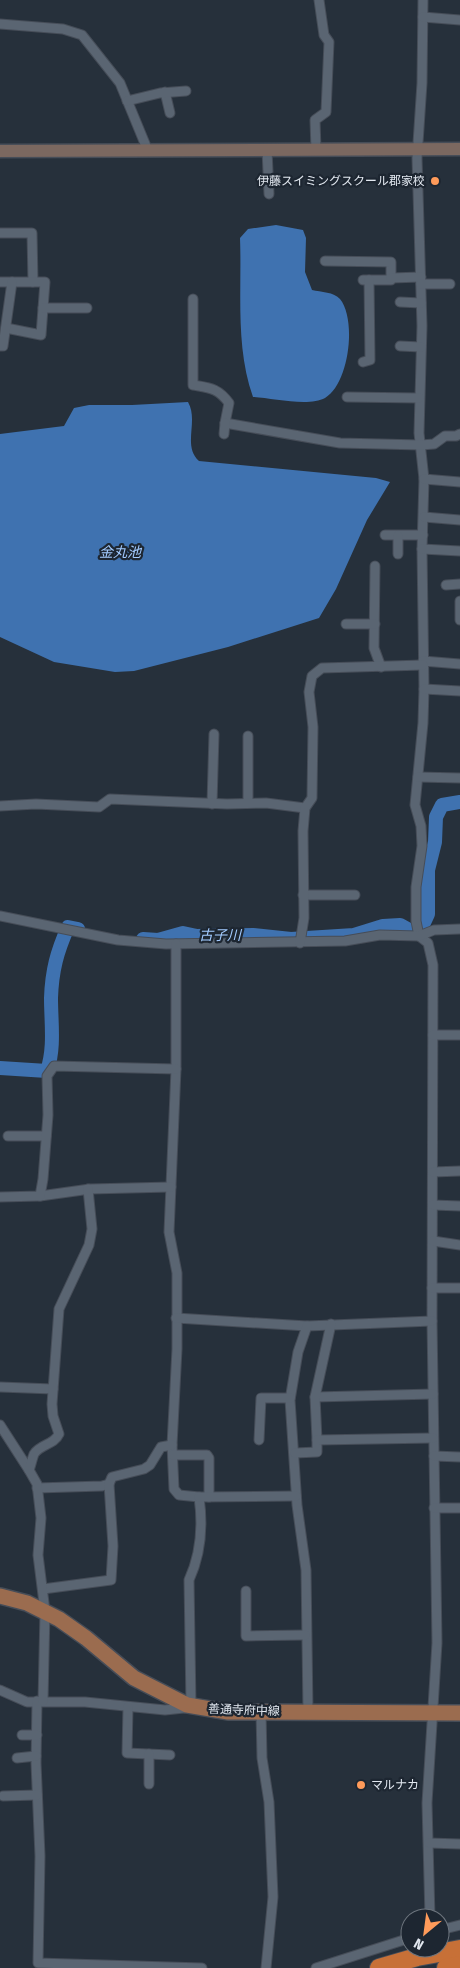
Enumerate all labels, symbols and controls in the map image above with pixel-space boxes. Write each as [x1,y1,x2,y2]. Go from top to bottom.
place label: 伊藤スイミングスクール郡家校 [257,174,425,188]
marker: 伊藤スイミングスクール郡家校 [429,175,441,187]
water label: 金丸池 [99,544,143,561]
water label: 古子川 [199,927,243,944]
street label: 善通寺府中線 [208,1702,280,1718]
place label: マルナカ [371,1778,419,1792]
marker: マルナカ [355,1779,367,1791]
north arrow [400,1908,450,1958]
text: N [411,1934,427,1953]

